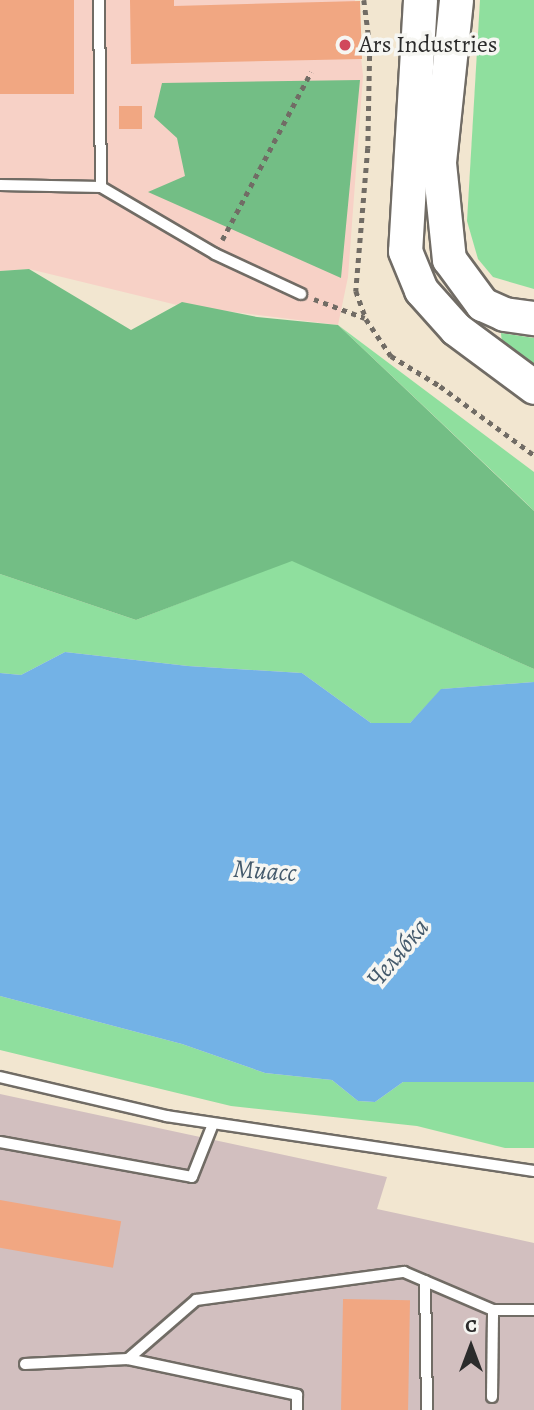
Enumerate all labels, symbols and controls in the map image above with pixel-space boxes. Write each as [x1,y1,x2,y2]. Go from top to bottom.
place label: Ars Industries [359,31,498,59]
marker: Ars Industries [337,37,353,53]
water label: Миасс [232,853,298,889]
water label: Челябка [360,912,436,994]
north arrow [436,1312,506,1382]
text: С [465,1313,477,1339]

